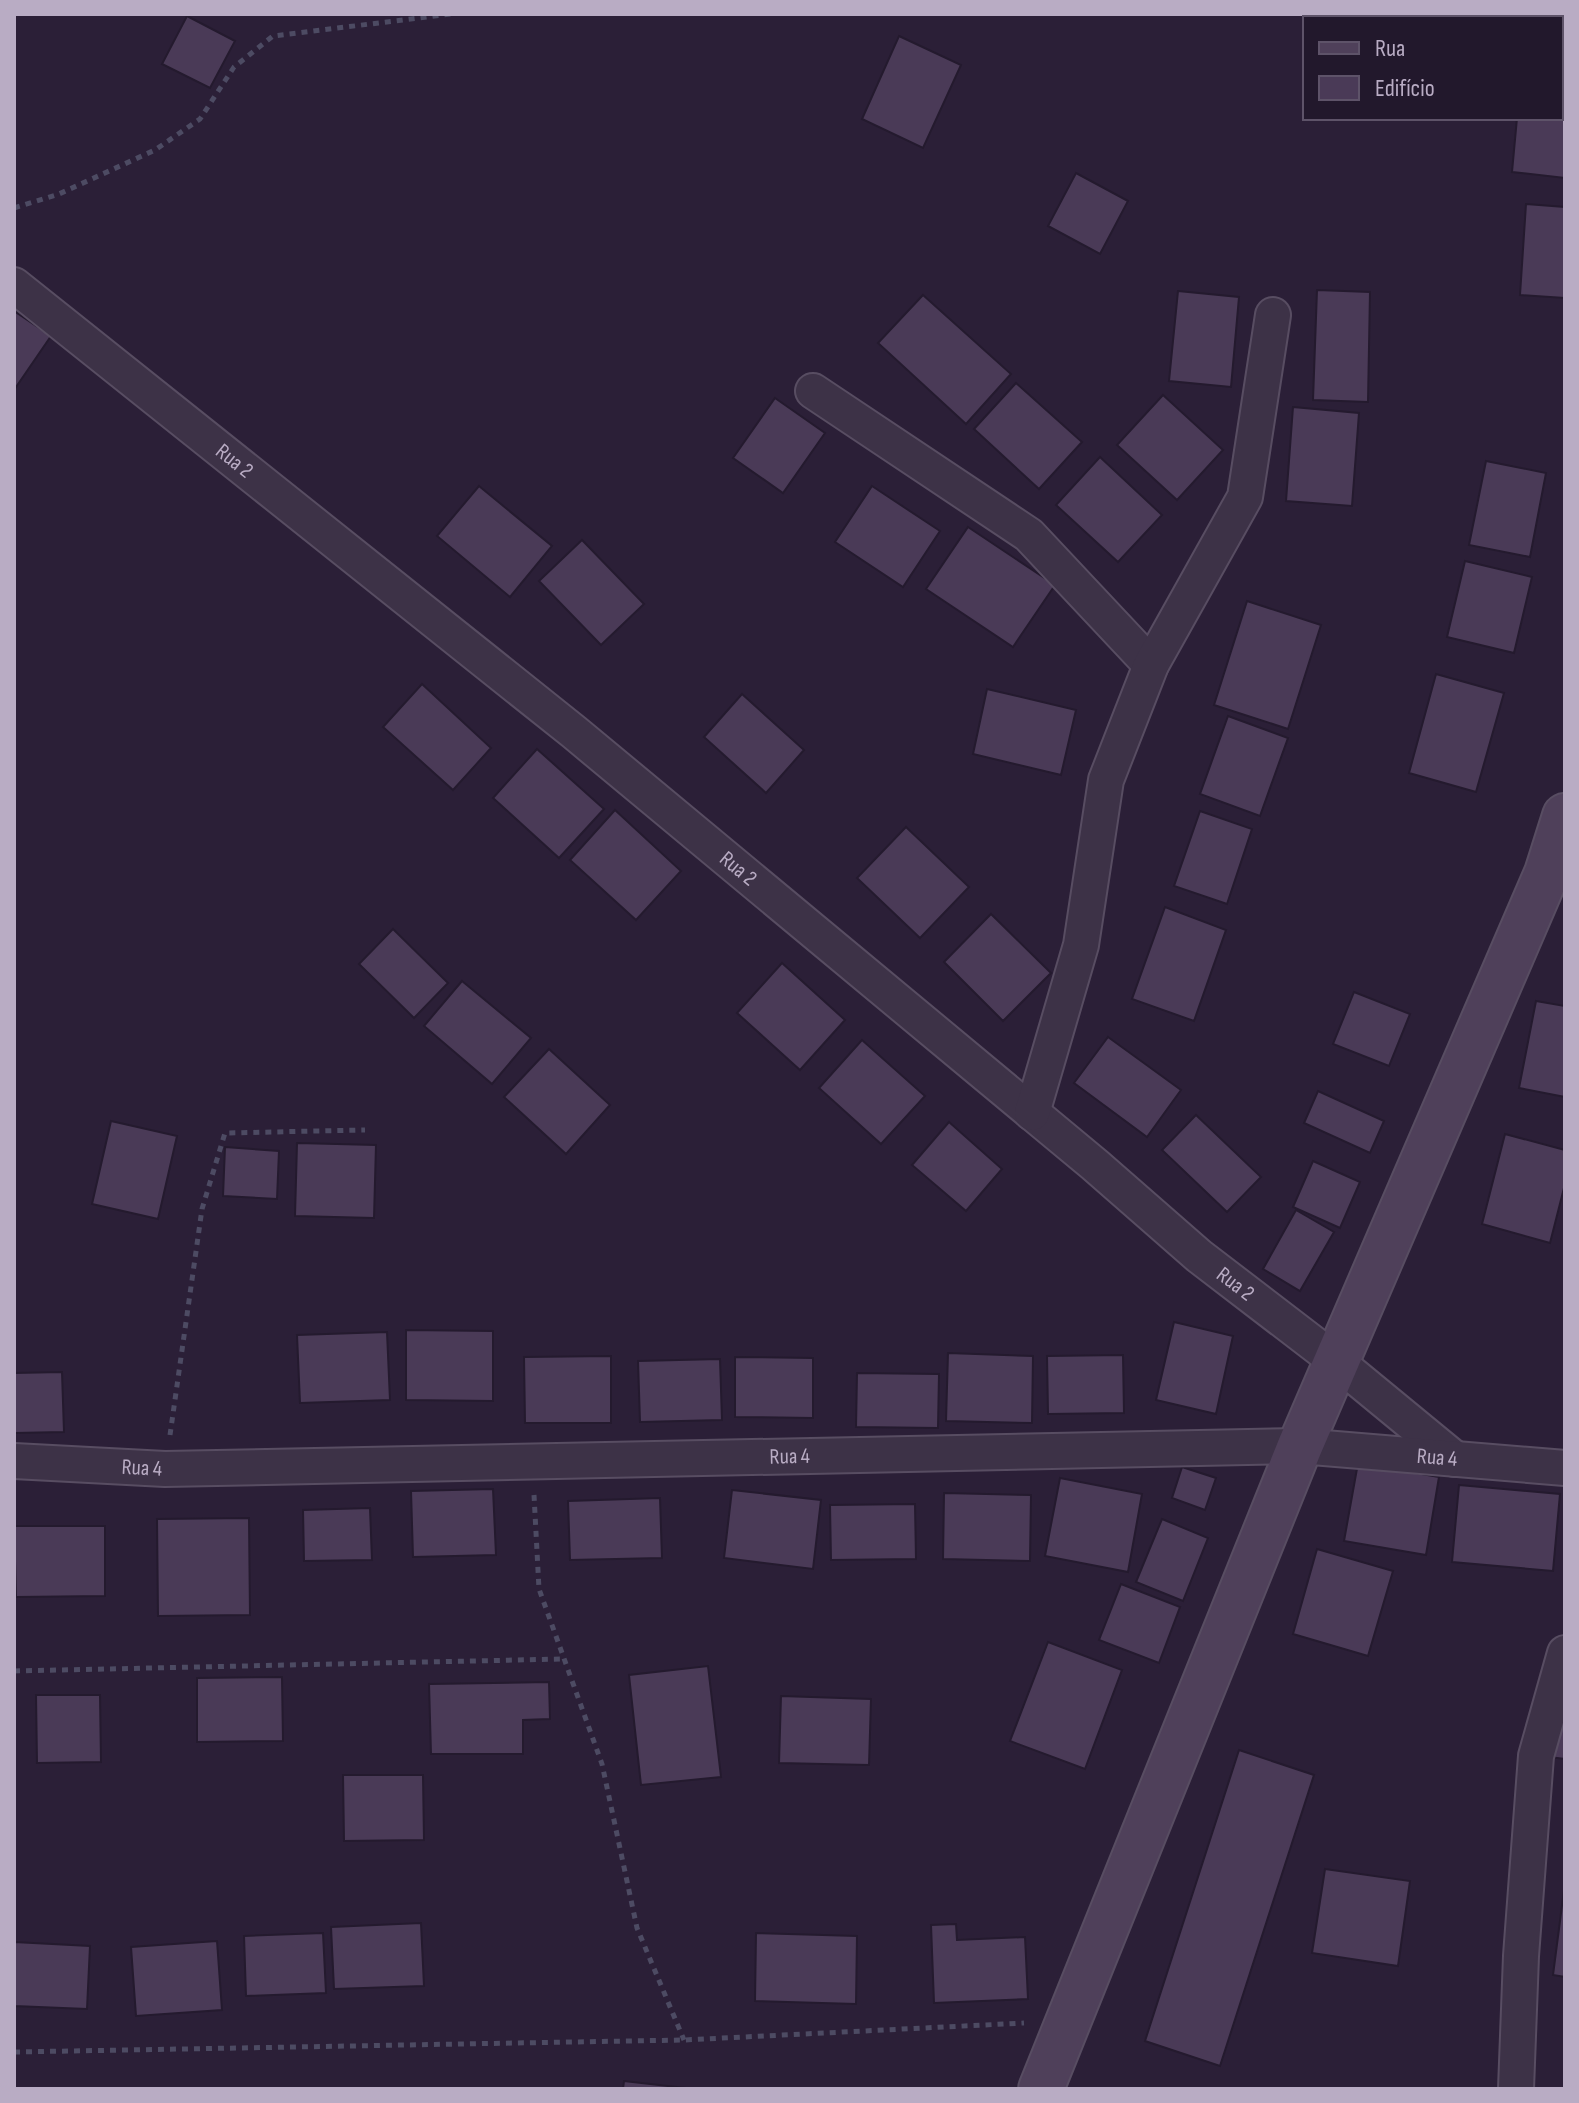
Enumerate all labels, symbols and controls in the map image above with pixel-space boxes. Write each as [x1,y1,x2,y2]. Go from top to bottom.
legend [1303,16,1563,120]
text: Rua [1375,34,1405,63]
text: Edifício [1375,74,1435,103]
street label: Rua 2 [210,438,259,484]
street label: Rua 2 [714,845,762,892]
street label: Rua 2 [1211,1261,1260,1307]
street label: Rua 4 [769,1442,810,1470]
street label: Rua 4 [1416,1442,1458,1473]
street label: Rua 4 [121,1453,163,1482]

